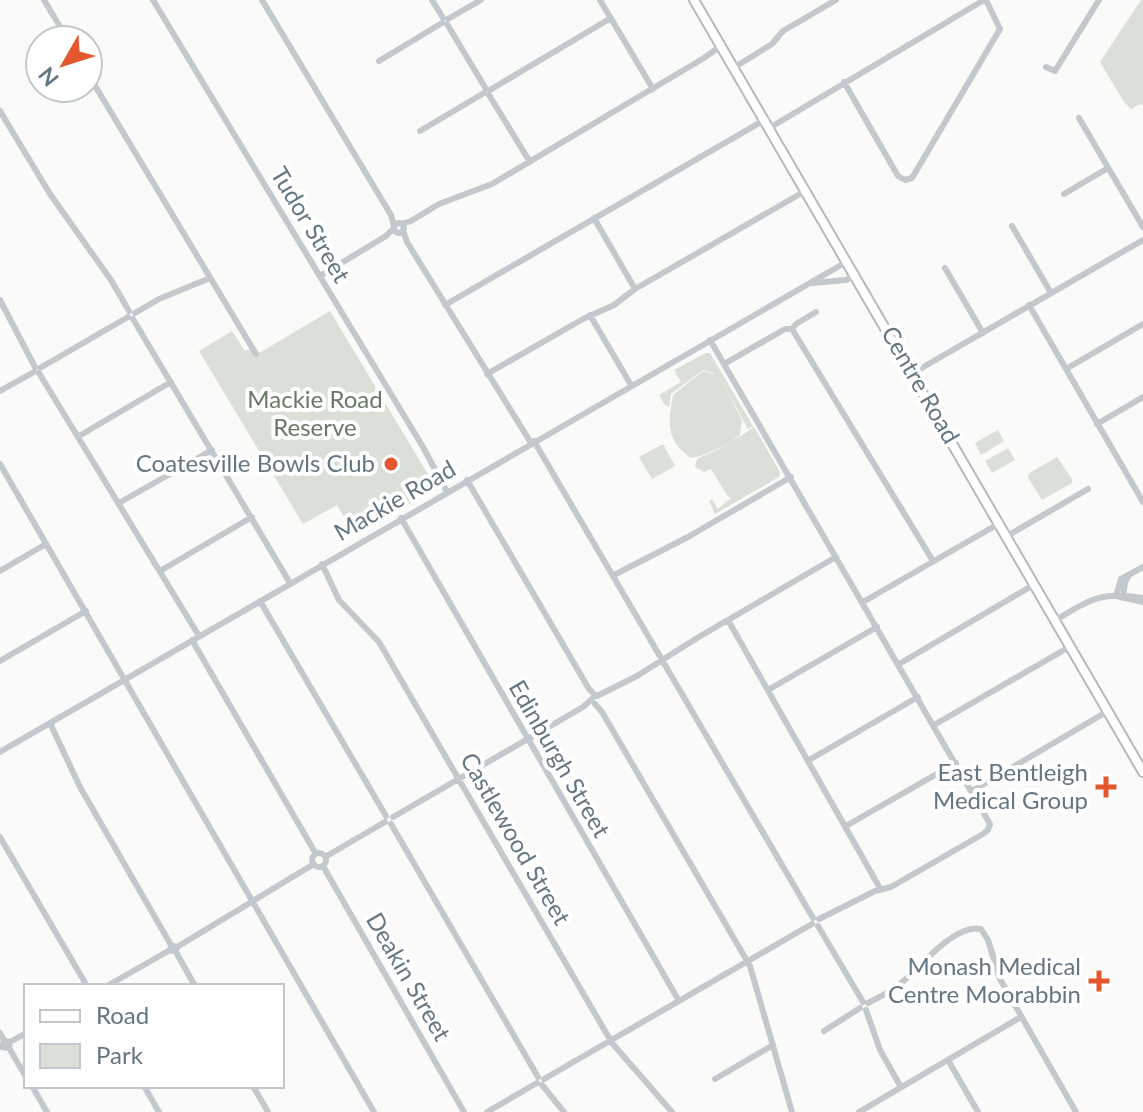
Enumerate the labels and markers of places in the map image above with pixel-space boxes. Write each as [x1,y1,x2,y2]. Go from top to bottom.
place label: Coatesville Bowls Club [136,448,375,477]
marker: Coatesville Bowls Club [382,455,400,473]
place label: East Bentleigh Medical Group [933,757,1088,814]
marker: East Bentleigh Medical Group [1095,776,1117,798]
place label: Monash Medical Centre Moorabbin [888,951,1081,1008]
marker: Monash Medical Centre Moorabbin [1088,970,1110,992]

